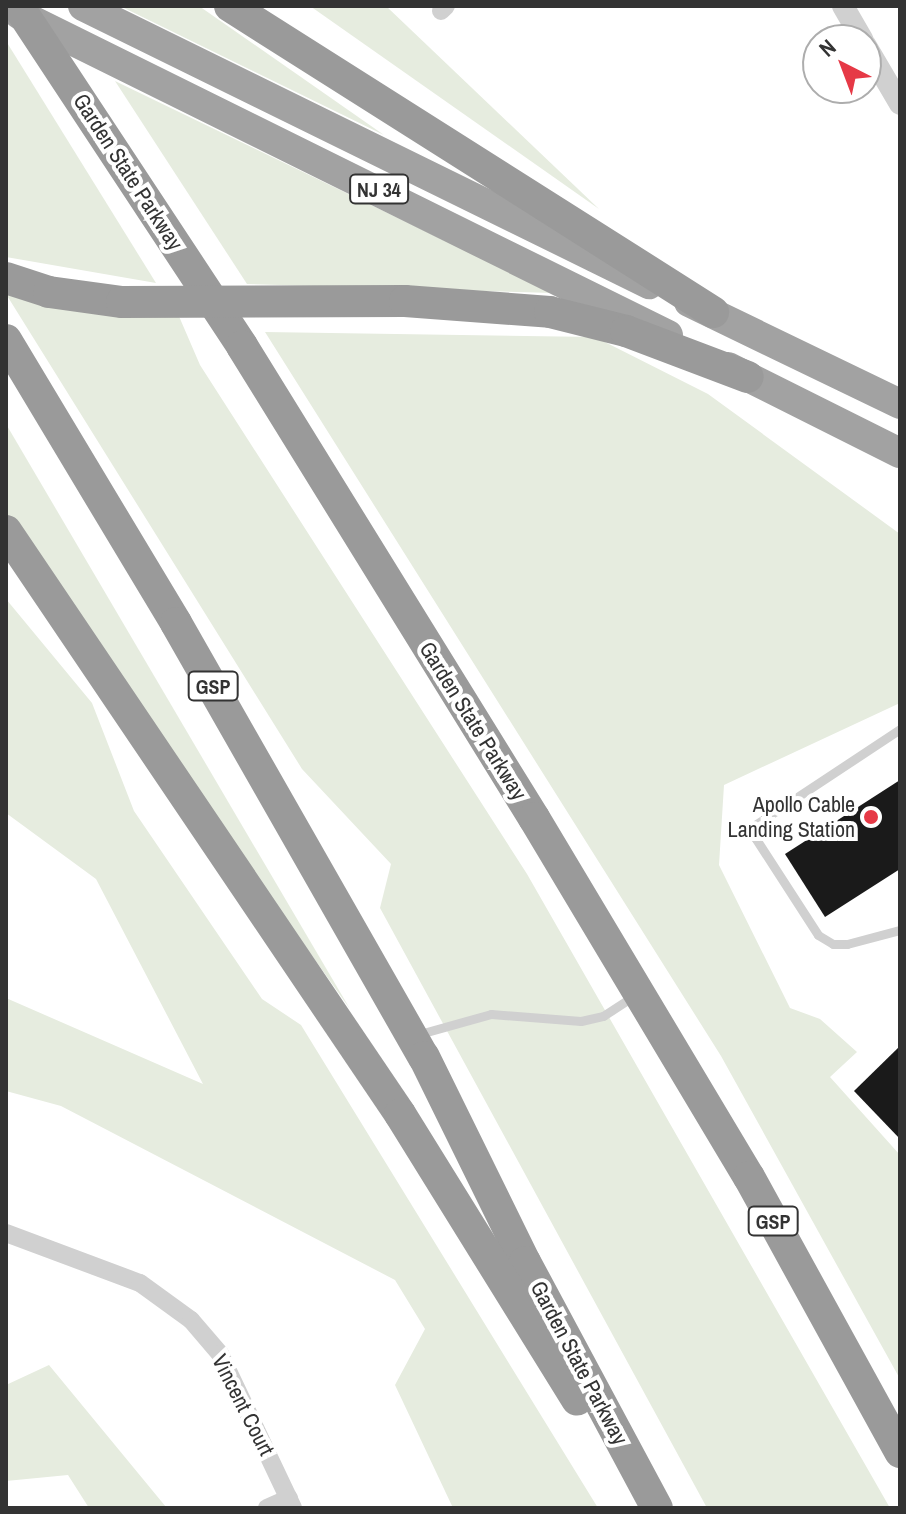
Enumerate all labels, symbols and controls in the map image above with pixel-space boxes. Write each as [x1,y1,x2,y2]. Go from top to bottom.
north arrow [802,24,882,104]
text: N [812,32,842,63]
street label: Garden State Parkway [68,89,188,255]
road number: NJ 34 [349,173,409,205]
street label: Garden State Parkway [414,637,532,805]
road number: GSP [187,670,239,702]
place label: Apollo Cable Landing Station [728,791,855,842]
marker: Apollo Cable Landing Station [862,808,880,826]
road number: GSP [747,1205,799,1237]
street label: Garden State Parkway [525,1277,633,1449]
street label: Vincent Court [206,1350,280,1460]

